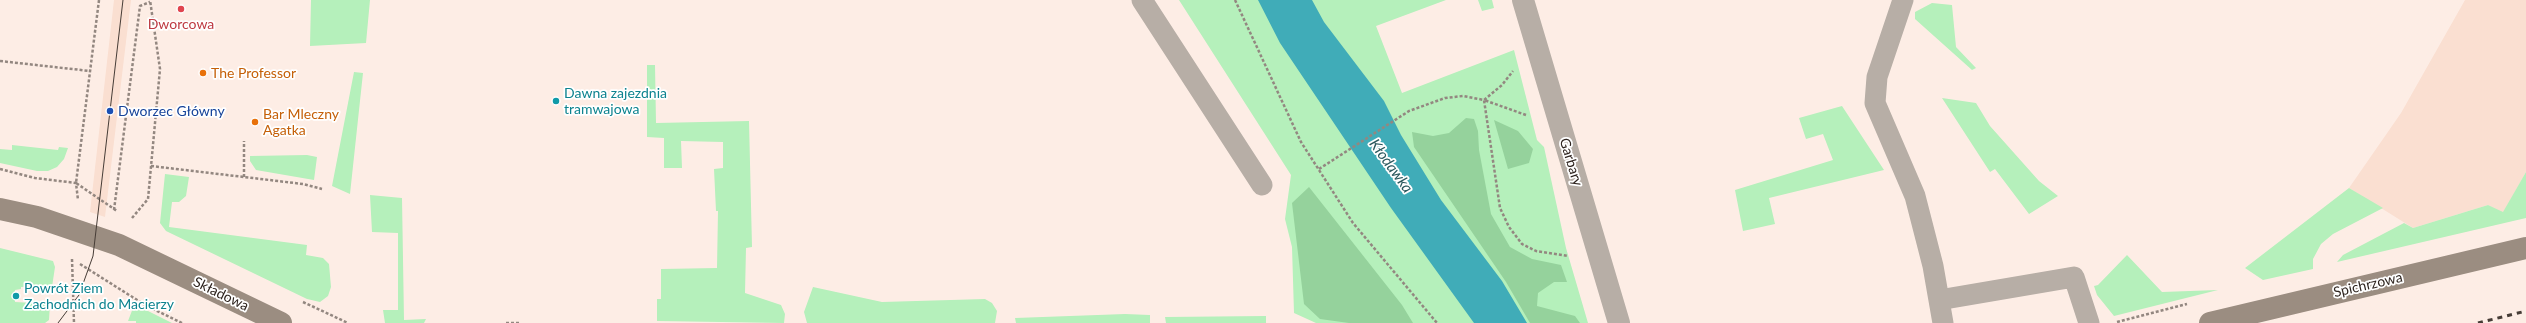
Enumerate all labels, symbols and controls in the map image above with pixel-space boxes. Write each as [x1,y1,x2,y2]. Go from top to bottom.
marker: Dworcowa [176,4,186,14]
place label: Dworcowa [148,16,214,32]
place label: The Professor [211,65,296,81]
marker: The Professor [198,68,208,78]
place label: Dawna zajezdnia tramwajowa [564,85,667,118]
marker: Dawna zajezdnia tramwajowa [551,96,561,106]
place label: Dworzec Główny [118,103,225,119]
marker: Dworzec Główny [105,106,115,116]
place label: Bar Mleczny Agatka [263,106,339,138]
marker: Bar Mleczny Agatka [250,117,260,127]
water label: Kłodawka [1365,136,1417,196]
street label: Garbary [1556,136,1586,188]
street label: Spichrzowa [2332,269,2404,301]
street label: Składowa [191,273,251,315]
place label: Powrót Ziem Zachodnich do Macierzy [24,280,174,312]
marker: Powrót Ziem Zachodnich do Macierzy [11,291,21,301]

